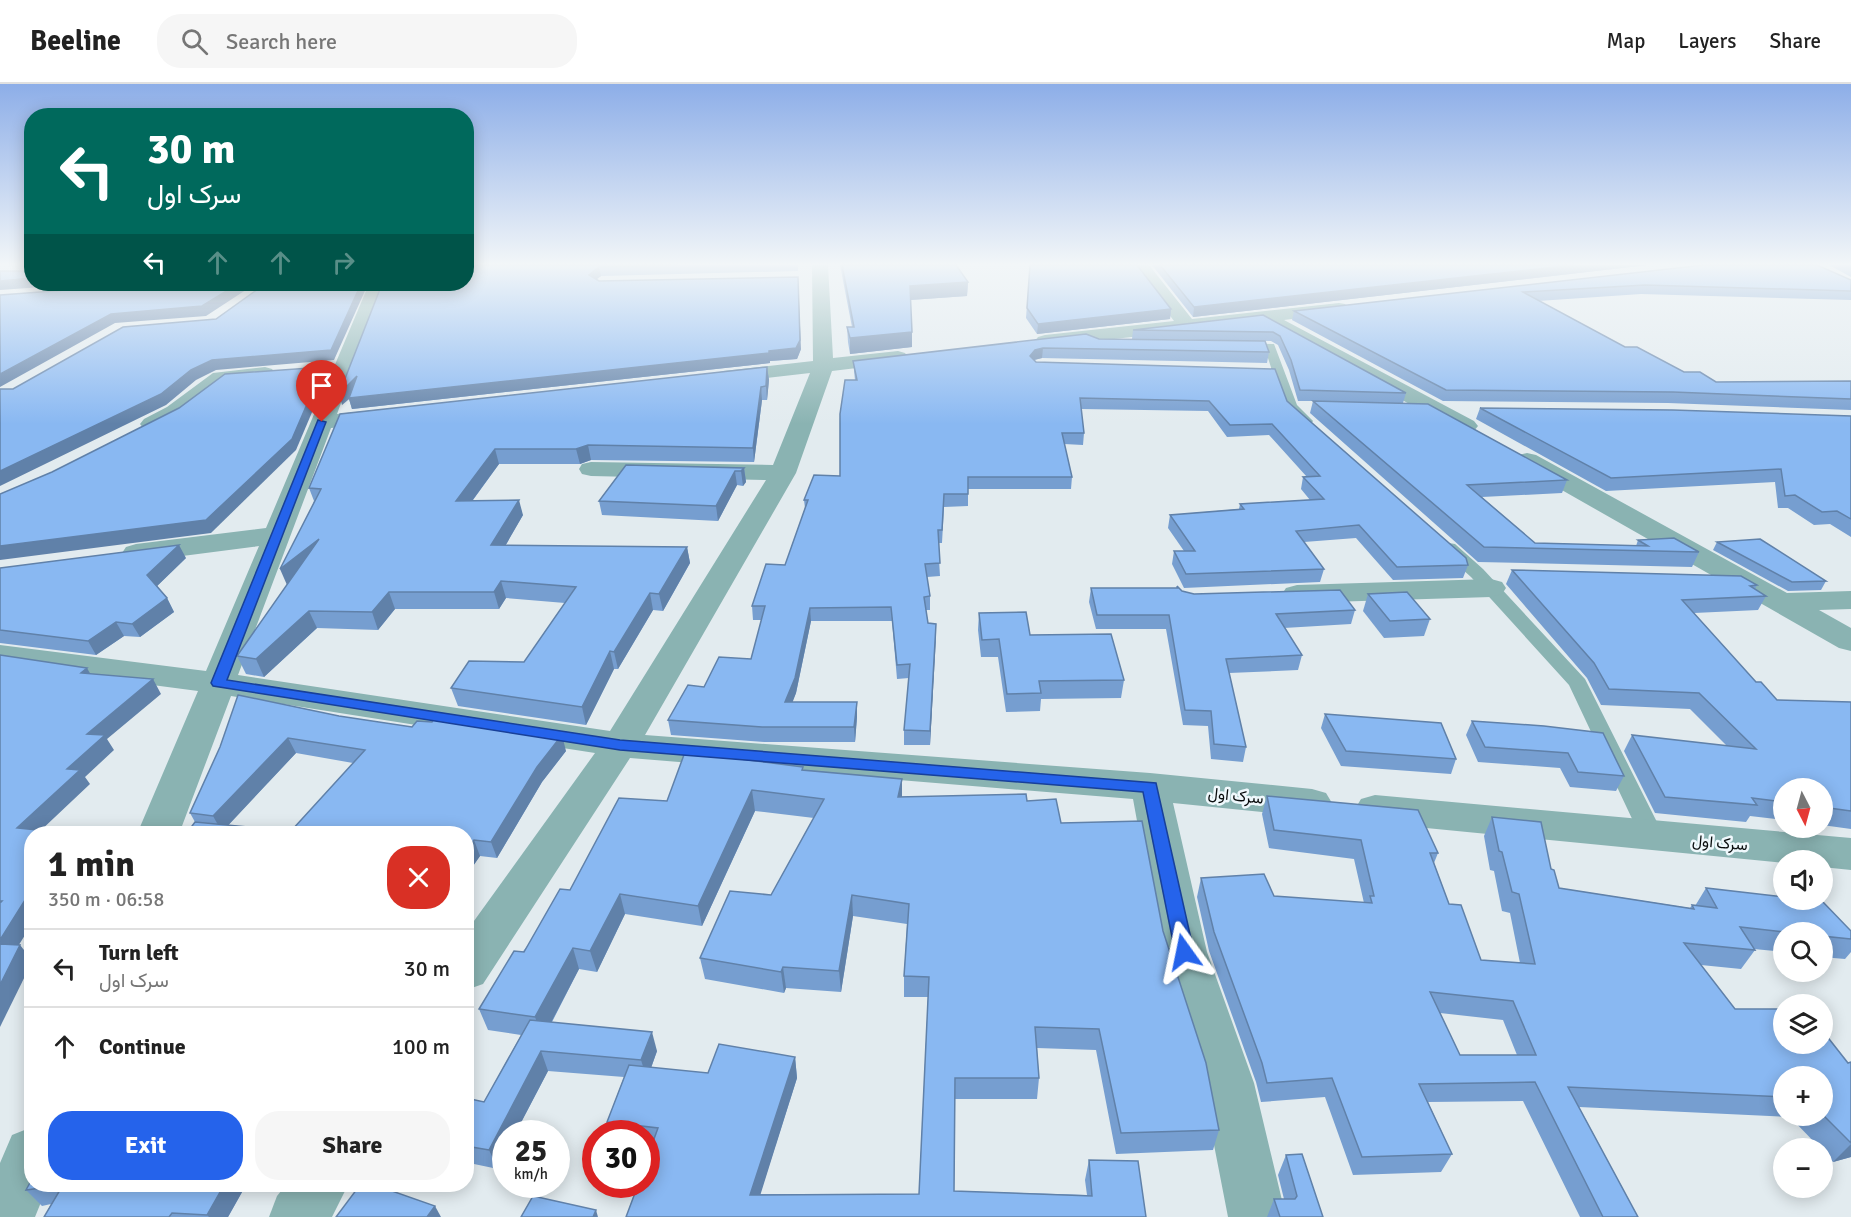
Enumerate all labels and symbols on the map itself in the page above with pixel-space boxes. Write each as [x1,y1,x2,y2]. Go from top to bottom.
pin [296,360,347,422]
north arrow [1773,778,1833,838]
street label: سرک اول [1207,783,1265,809]
street label: سرک اول [1691,831,1749,855]
position arrow [1152,920,1216,984]
speed limit sign: 30 [582,1120,660,1198]

